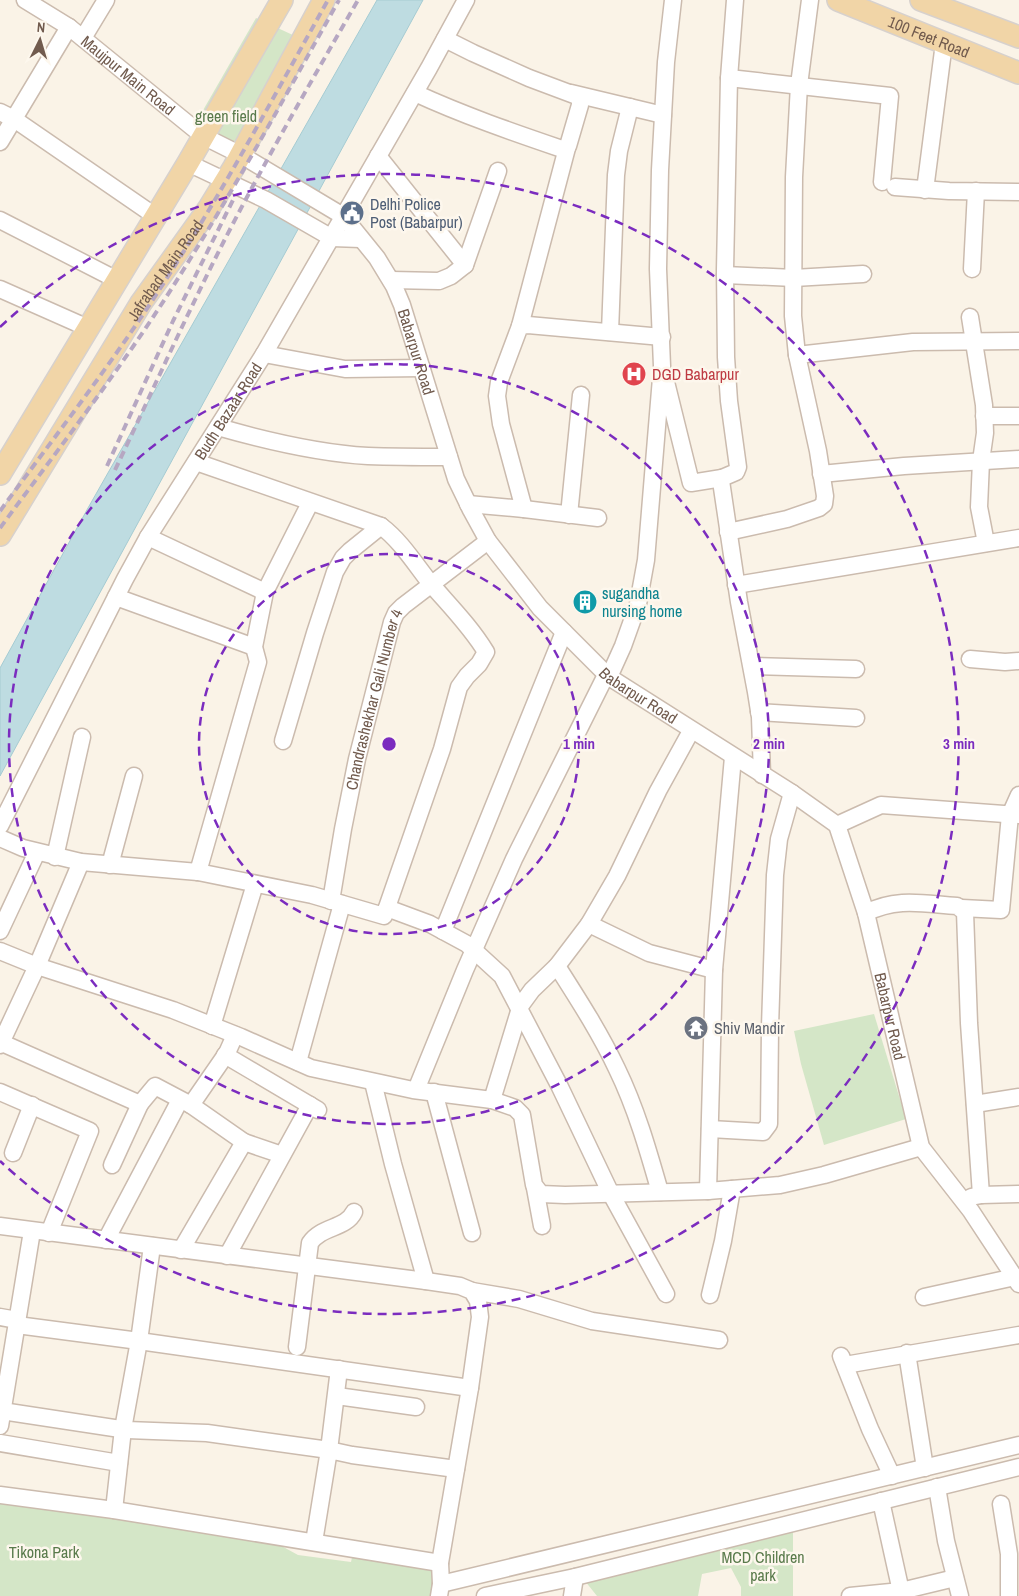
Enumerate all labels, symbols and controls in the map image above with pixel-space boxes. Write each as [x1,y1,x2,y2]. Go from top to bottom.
street label: 100 Feet Road [885,10,973,63]
north arrow [15,15,65,65]
text: N [36,18,46,36]
street label: Maujpur Main Road [77,30,180,120]
park label: green field [195,105,257,127]
place label: Delhi Police Post (Babarpur) [370,193,463,233]
public building icon: Delhi Police Post (Babarpur) [339,200,365,226]
street label: Jafrabad Main Road [122,215,208,325]
street label: Babarpur Road [393,306,440,397]
street label: Budh Bazaar Road [189,358,267,464]
hospital icon: DGD Babarpur [621,361,647,387]
place label: DGD Babarpur [652,363,739,385]
place label: sugandha nursing home [602,582,682,622]
building icon: sugandha nursing home [572,589,598,615]
street label: Chandrashekhar Gali Number 4 [340,605,407,792]
street label: Babarpur Road [594,662,682,729]
text: 1 min [563,733,595,754]
text: 2 min [753,733,785,754]
text: 3 min [943,733,975,754]
centre of rings [380,735,398,753]
street label: Babarpur Road [869,970,911,1062]
temple icon: Shiv Mandir [683,1015,709,1041]
place label: Shiv Mandir [714,1017,785,1039]
park label: Tikona Park [9,1541,80,1563]
park label: MCD Children park [721,1546,805,1586]

